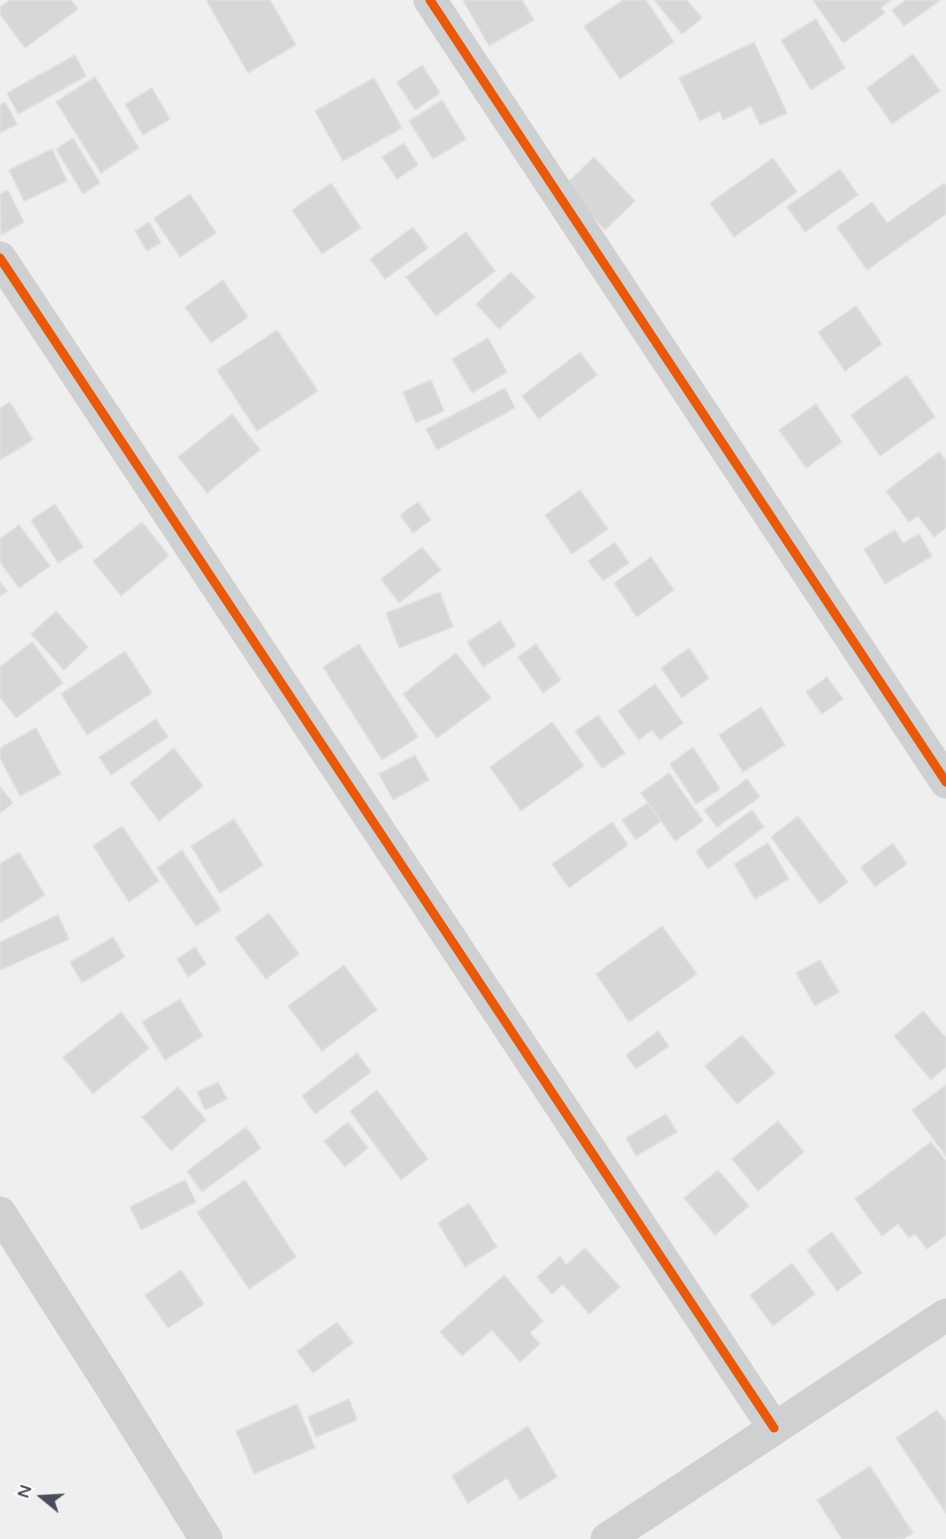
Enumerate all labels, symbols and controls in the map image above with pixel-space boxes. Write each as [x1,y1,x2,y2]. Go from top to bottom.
north arrow [12,1467,72,1527]
text: N [13,1482,36,1501]

